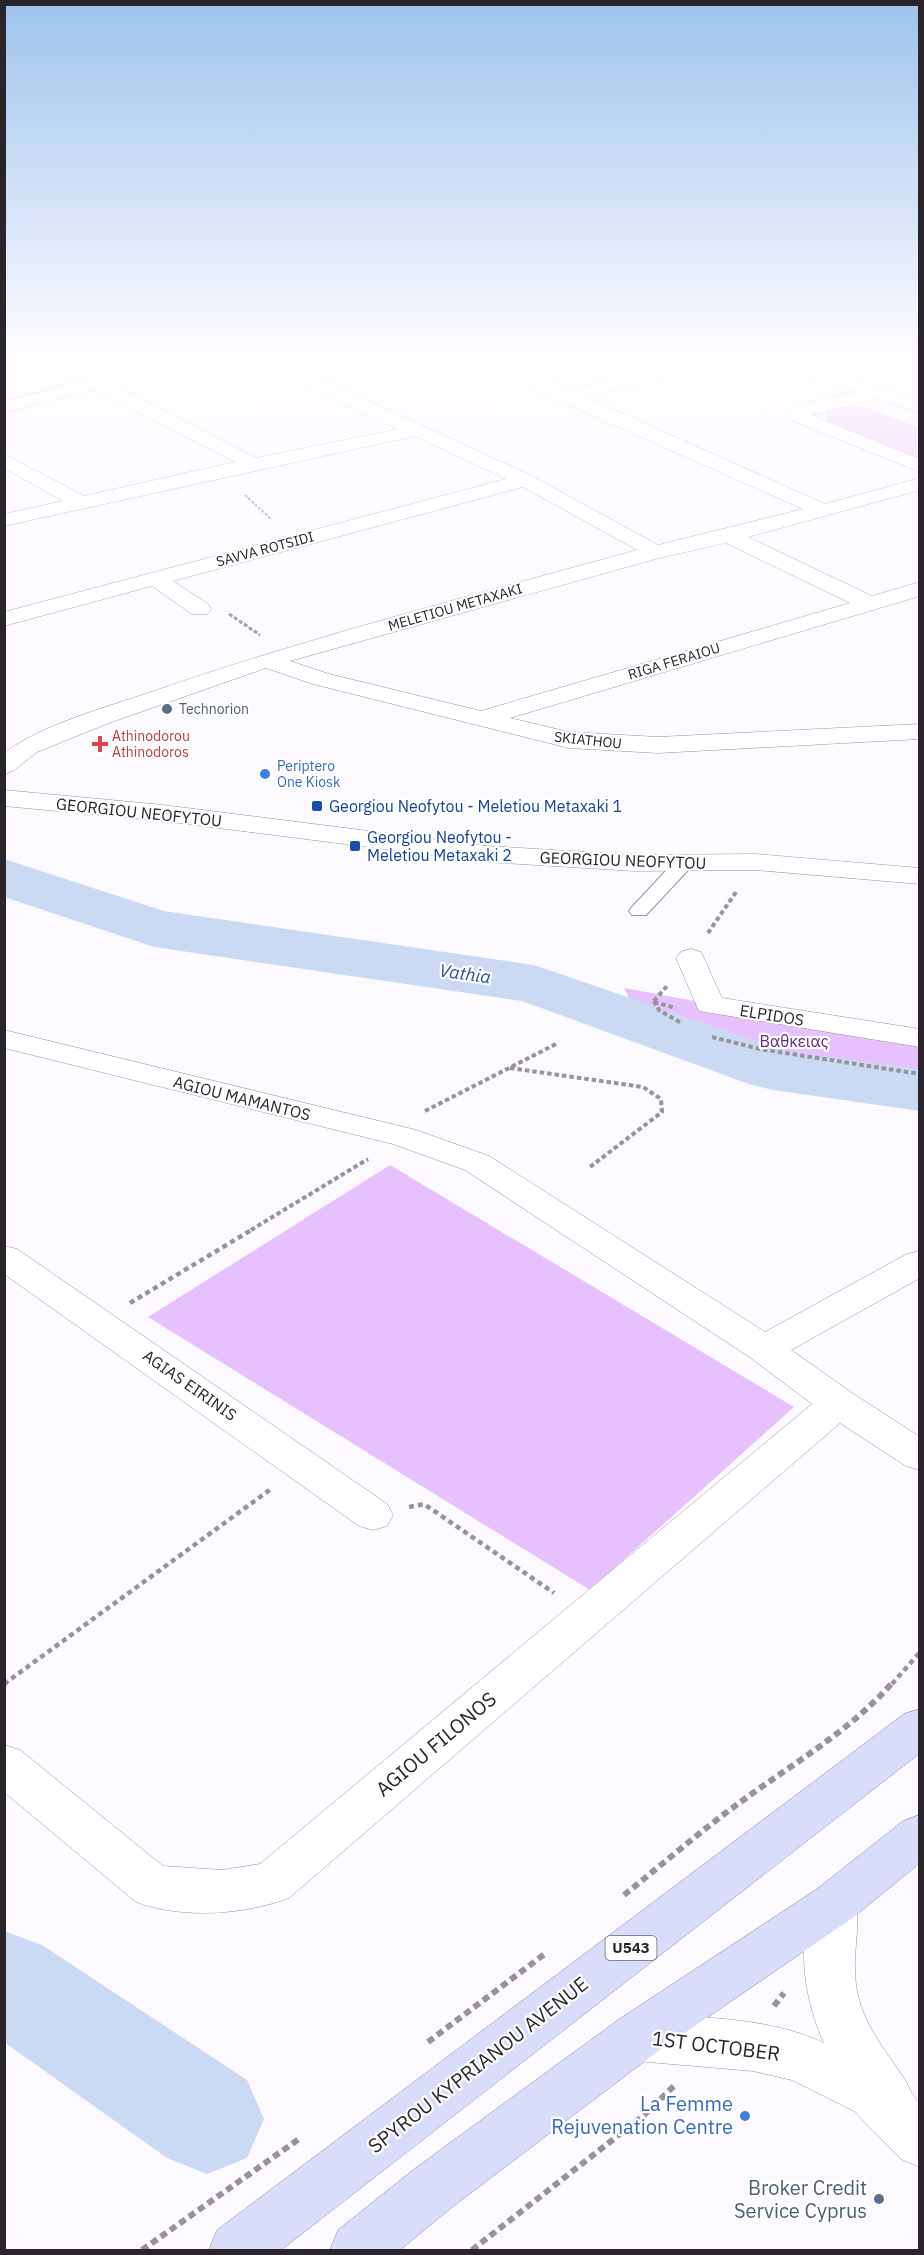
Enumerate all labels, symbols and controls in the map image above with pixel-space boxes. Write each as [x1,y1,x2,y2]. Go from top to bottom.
street label: SAVVA ROTSIDI [214,527,316,571]
street label: MELETIOU METAXAKI [386,579,524,635]
street label: RIGA FERAIOU [626,638,722,684]
place label: Technorion [179,700,249,718]
marker: Technorion [160,702,174,716]
place label: Athinodorou Athinodoros [112,727,190,761]
street label: SKIATHOU [553,727,623,753]
marker: Athinodorou Athinodoros [93,737,107,751]
place label: Periptero One Kiosk [277,757,341,791]
marker: Periptero One Kiosk [258,767,272,781]
street label: GEORGIOU NEOFYTOU [55,793,223,831]
place label: Georgiou Neofytou - Meletiou Metaxaki 1 [329,796,622,816]
marker: Georgiou Neofytou - Meletiou Metaxaki 1 [310,799,324,813]
place label: Georgiou Neofytou - Meletiou Metaxaki 2 [367,827,512,865]
marker: Georgiou Neofytou - Meletiou Metaxaki 2 [348,839,362,853]
street label: GEORGIOU NEOFYTOU [539,847,707,873]
water label: Vathia [438,959,492,988]
street label: ELPIDOS [738,1000,806,1030]
park label: Βαθκειας [760,1031,829,1051]
street label: AGIOU MAMANTOS [171,1071,313,1125]
street label: AGIAS EIRINIS [139,1345,241,1425]
street label: AGIOU FILONOS [370,1685,502,1802]
road number: U543 [606,1936,656,1960]
street label: SPYROU KYPRIANOU AVENUE [362,1970,593,2159]
street label: 1ST OCTOBER [650,2024,782,2067]
place label: La Femme Rejuvenation Centre [551,2090,733,2140]
marker: La Femme Rejuvenation Centre [738,2109,752,2123]
place label: Broker Credit Service Cyprus [734,2174,867,2224]
marker: Broker Credit Service Cyprus [872,2192,886,2206]

